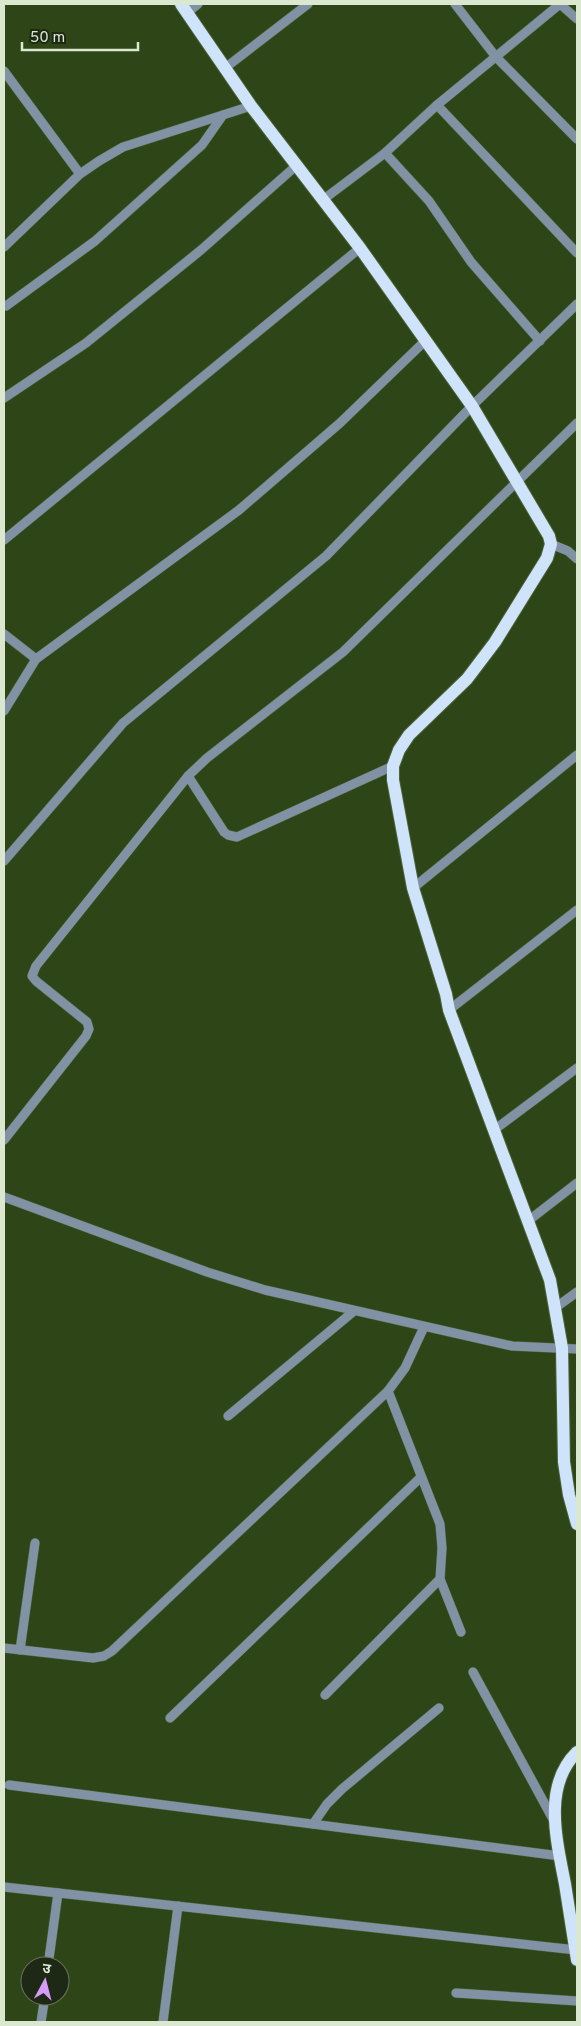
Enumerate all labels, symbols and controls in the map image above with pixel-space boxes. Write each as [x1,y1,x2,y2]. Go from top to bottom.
scale bar [22,20,139,52]
text: 50 m [30,29,65,48]
north arrow [20,1956,70,2006]
text: उ [41,1961,52,1979]

